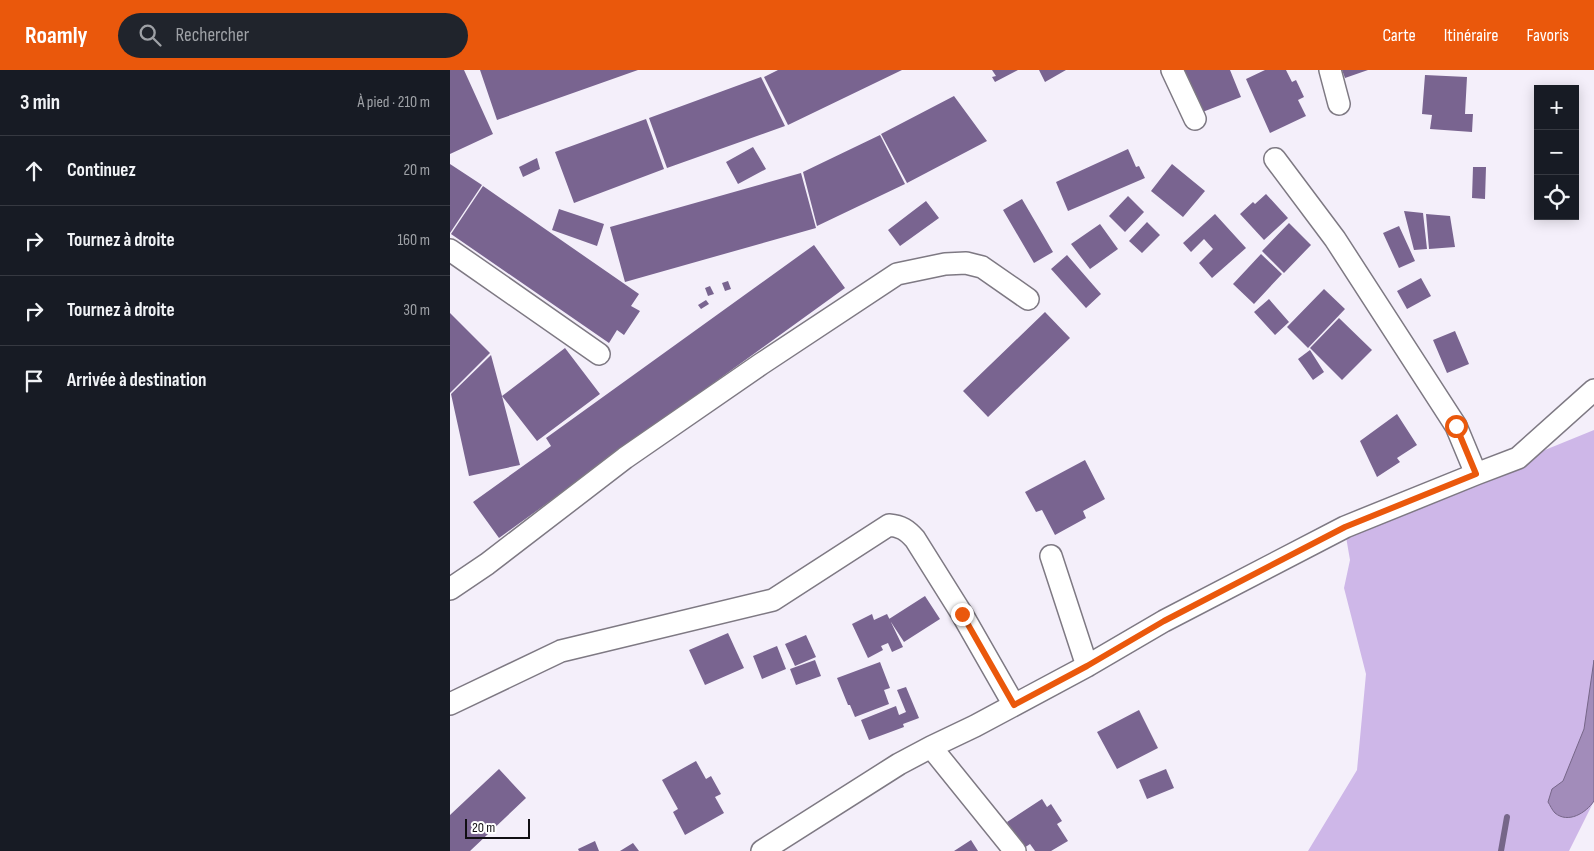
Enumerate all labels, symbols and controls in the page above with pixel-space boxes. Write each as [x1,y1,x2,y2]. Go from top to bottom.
search box [118,13,468,58]
text: Roamly [25,21,88,50]
icon: search [136,21,164,49]
text: Rechercher [176,24,249,47]
text: Carte [1382,25,1416,46]
text: Itinéraire [1444,25,1498,46]
text: Favoris [1526,25,1569,46]
map controls [1534,85,1579,220]
button: + [1534,85,1579,130]
text: 3 min [20,90,60,115]
text: À pied · 210 m [357,93,430,112]
button: − [1534,130,1579,175]
icon: ahead [20,157,48,185]
text: Continuez [67,159,136,182]
text: 20 m [403,161,430,180]
button: locate [1534,175,1579,220]
icon: right [20,227,48,255]
text: Tournez à droite [67,229,175,252]
text: 160 m [397,231,430,250]
icon: right [20,297,48,325]
text: Tournez à droite [67,299,175,322]
text: 30 m [403,301,430,320]
icon: arrive [20,367,48,395]
text: Arrivée à destination [67,369,207,392]
route start [1445,415,1468,438]
route end [951,603,974,626]
scale bar [465,816,530,839]
text: 20 m [472,819,495,836]

